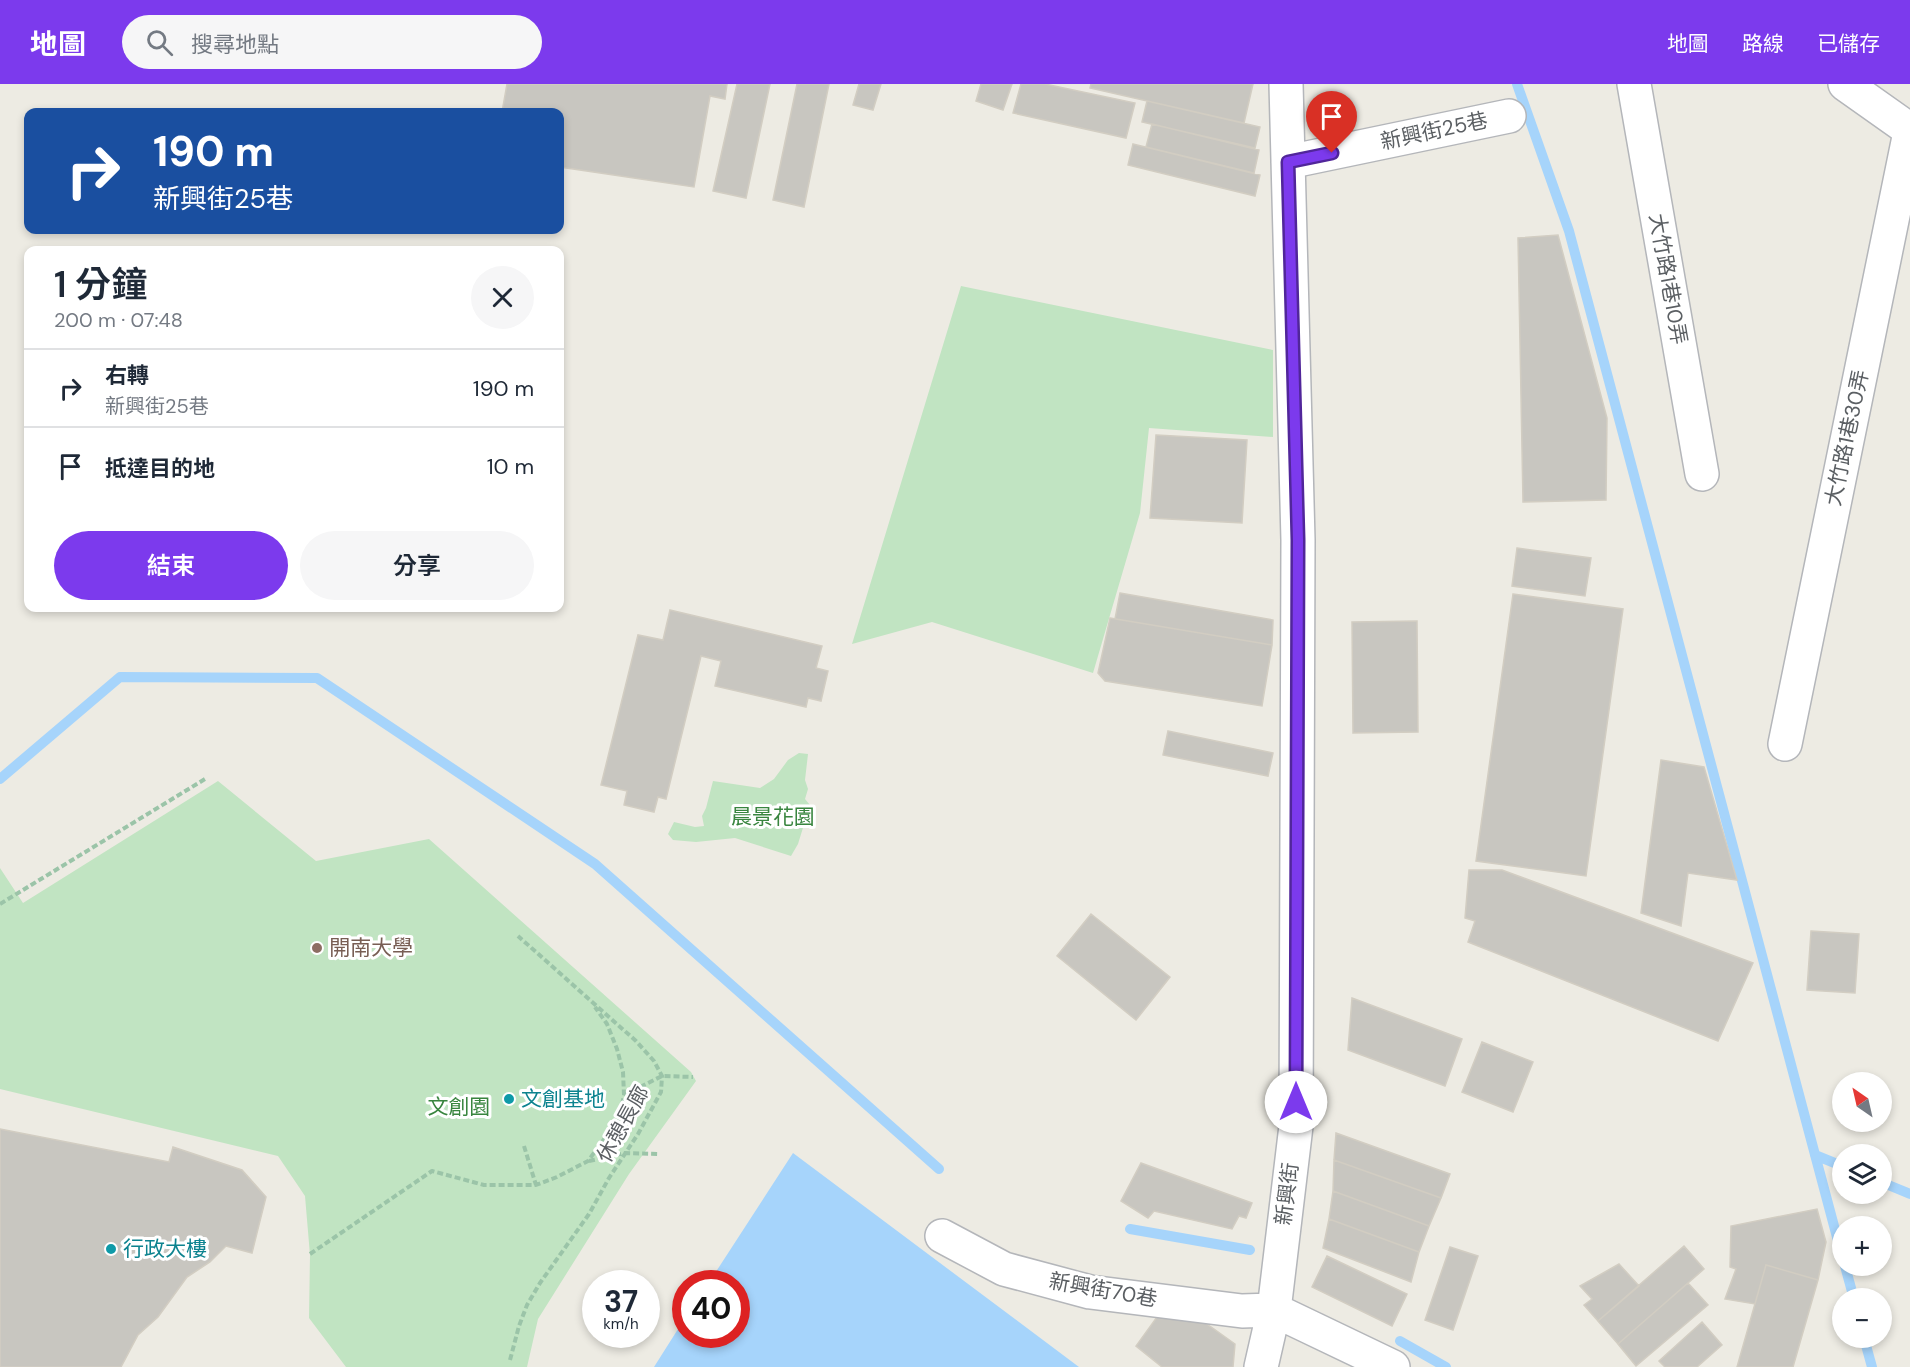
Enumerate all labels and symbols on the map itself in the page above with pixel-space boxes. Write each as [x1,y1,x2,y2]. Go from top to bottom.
pin [1306,91,1357,153]
street label: 新興街25巷 [1378,106,1490,156]
street label: 大竹路1巷10弄 [1643,211,1693,347]
street label: 大竹路1巷30弄 [1819,367,1875,509]
park label: 晨景花園 [731,803,815,831]
place label: 開南大學 [329,934,413,962]
marker: 開南大學 [310,941,324,955]
position arrow [1264,1070,1328,1134]
north arrow [1832,1072,1892,1132]
street label: 休憩長廊 [590,1080,656,1168]
place label: 文創基地 [521,1085,605,1113]
marker: 文創基地 [502,1092,516,1106]
park label: 文創園 [428,1093,491,1121]
street label: 新興街 [1269,1161,1305,1227]
place label: 行政大樓 [123,1235,207,1263]
marker: 行政大樓 [104,1242,118,1256]
street label: 新興街70巷 [1047,1267,1159,1313]
speed limit sign: 40 [672,1270,750,1348]

